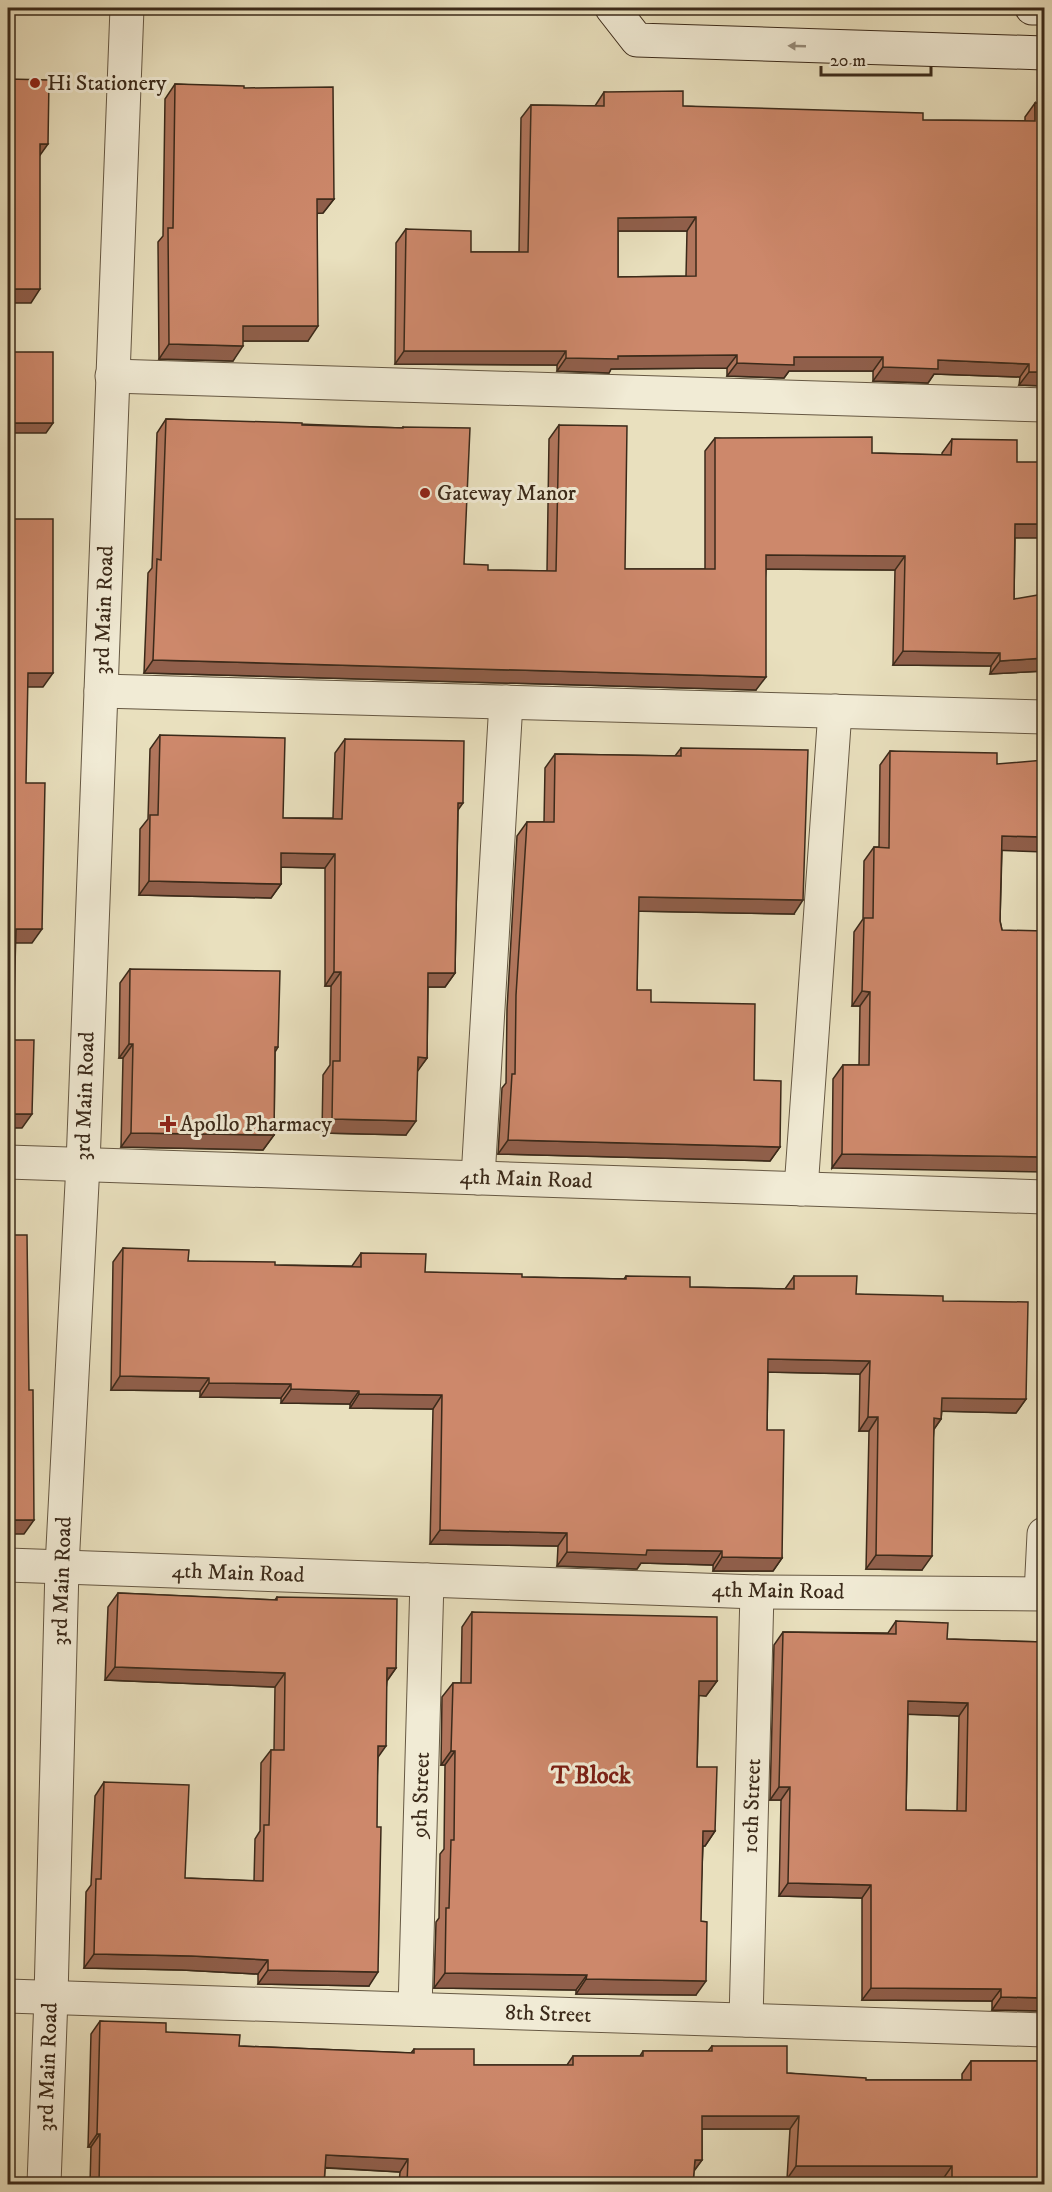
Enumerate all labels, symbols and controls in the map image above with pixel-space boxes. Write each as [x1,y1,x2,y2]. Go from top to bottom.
scale bar [821,39,930,77]
one-way arrow [788,41,807,50]
text: 20 m [830,50,866,72]
place label: Hi Stationery [47,70,167,97]
marker: Hi Stationery [28,76,42,90]
place label: Gateway Manor [437,480,577,507]
marker: Gateway Manor [418,486,432,500]
street label: 3rd Main Road [88,545,120,675]
street label: 3rd Main Road [69,1031,101,1161]
place label: Apollo Pharmacy [180,1111,332,1138]
marker: Apollo Pharmacy [161,1117,175,1131]
street label: 4th Main Road [459,1163,593,1195]
street label: 3rd Main Road [46,1516,78,1646]
street label: 4th Main Road [171,1557,305,1589]
street label: 4th Main Road [711,1576,845,1606]
street label: 9th Street [406,1751,436,1840]
street label: 10th Street [737,1758,767,1854]
district label: T Block [550,1761,632,1791]
street label: 8th Street [504,1999,592,2029]
street label: 3rd Main Road [32,2002,64,2132]

